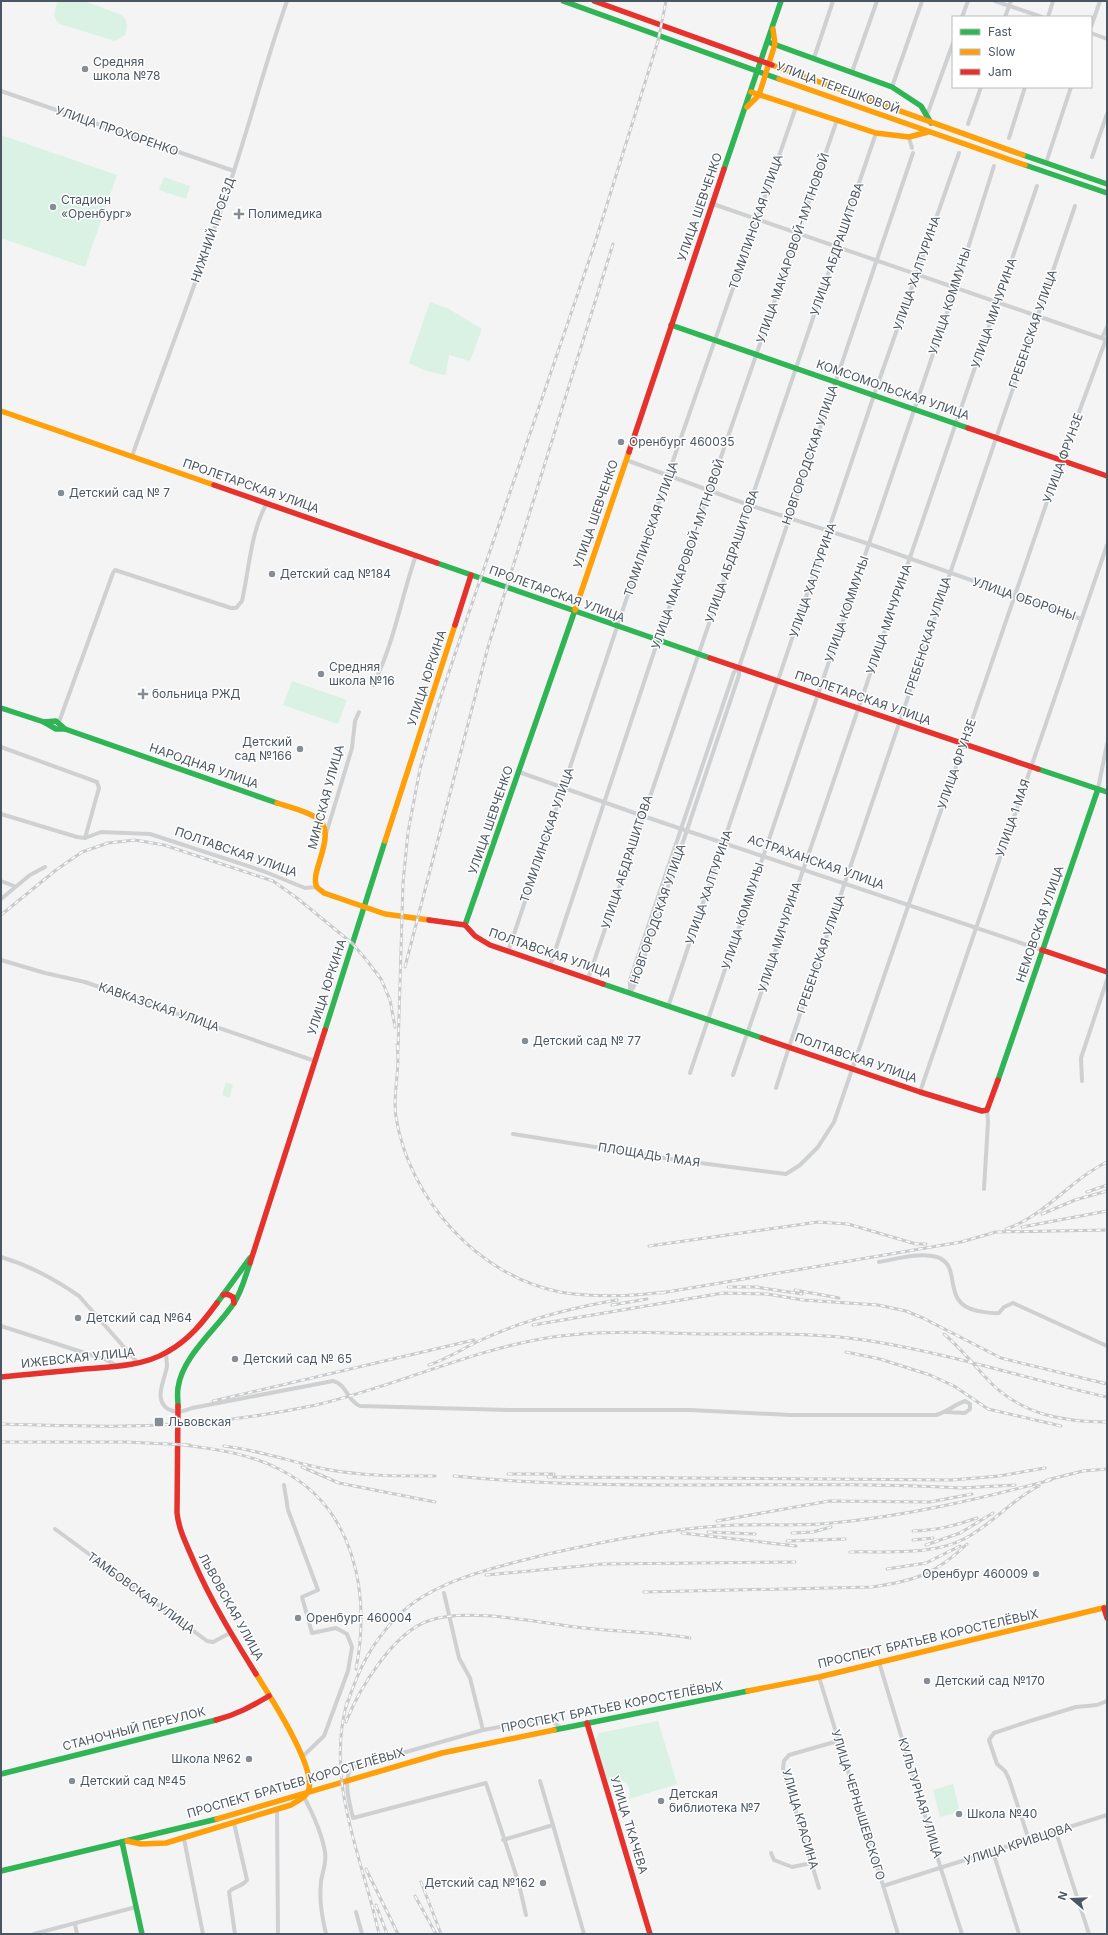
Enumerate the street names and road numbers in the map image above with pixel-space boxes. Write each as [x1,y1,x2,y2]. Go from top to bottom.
street label: УЛИЦА ТЕРЕШКОВОЙ [774,58,902,117]
street label: УЛИЦА ПРОХОРЕНКО [54,102,180,159]
street label: УЛИЦА ШЕВЧЕНКО [674,151,725,263]
street label: УЛИЦА МАКАРОВОЙ-МУТНОВОЙ [753,151,832,345]
street label: ТОМИЛИНСКАЯ УЛИЦА [725,152,786,291]
street label: НИЖНИЙ ПРОЕЗД [188,175,238,284]
street label: УЛИЦА АБДРАШИТОВА [807,180,866,317]
street label: УЛИЦА ХАЛТУРИНА [890,213,943,332]
street label: УЛИЦА КОММУНЫ [925,246,974,356]
street label: УЛИЦА МИЧУРИНА [968,256,1019,370]
street label: ГРЕБЕНСКАЯ УЛИЦА [1005,268,1060,390]
street label: КОМСОМОЛЬСКАЯ УЛИЦА [815,356,972,423]
street label: НОВГОРОДСКАЯ УЛИЦА [778,383,841,527]
street label: УЛИЦА ФРУНЗЕ [1039,411,1086,505]
street label: ПРОЛЕТАРСКАЯ УЛИЦА [181,455,321,516]
street label: УЛИЦА МАКАРОВОЙ-МУТНОВОЙ [648,457,727,651]
street label: УЛИЦА ШЕВЧЕНКО [570,458,621,570]
street label: ТОМИЛИНСКАЯ УЛИЦА [620,459,681,598]
street label: УЛИЦА АБДРАШИТОВА [702,487,761,624]
street label: УЛИЦА ХАЛТУРИНА [786,520,839,639]
street label: УЛИЦА КОММУНЫ [821,554,872,664]
street label: ПРОЛЕТАРСКАЯ УЛИЦА [487,562,627,625]
street label: УЛИЦА МИЧУРИНА [863,562,914,676]
street label: ГРЕБЕНСКАЯ УЛИЦА [901,574,954,697]
street label: УЛИЦА ОБОРОНЫ [971,574,1078,623]
street label: УЛИЦА ЮРКИНА [404,628,449,728]
street label: ПРОЛЕТАРСКАЯ УЛИЦА [793,667,933,728]
street label: УЛИЦА ФРУНЗЕ [934,717,979,811]
street label: НАРОДНАЯ УЛИЦА [148,740,261,791]
street label: МИНСКАЯ УЛИЦА [304,743,347,851]
street label: УЛИЦА ШЕВЧЕНКО [465,764,516,876]
street label: ТОМИЛИНСКАЯ УЛИЦА [516,765,577,904]
street label: УЛИЦА 1 МАЯ [992,777,1033,859]
street label: УЛИЦА АБДРАШИТОВА [598,793,655,931]
street label: ПОЛТАВСКАЯ УЛИЦА [173,823,299,880]
street label: УЛИЦА ХАЛТУРИНА [682,827,735,946]
street label: АСТРАХАНСКАЯ УЛИЦА [746,831,886,892]
street label: НОВГОРОДСКАЯ УЛИЦА [626,842,689,986]
street label: УЛИЦА КОММУНЫ [718,861,767,971]
street label: НЕМОВСКАЯ УЛИЦА [1012,863,1067,984]
street label: УЛИЦА МИЧУРИНА [755,880,805,994]
street label: ГРЕБЕНСКАЯ УЛИЦА [793,893,848,1015]
street label: ПОЛТАВСКАЯ УЛИЦА [487,924,613,981]
street label: УЛИЦА ЮРКИНА [304,937,349,1037]
street label: КАВКАЗСКАЯ УЛИЦА [97,979,221,1034]
street label: ПОЛТАВСКАЯ УЛИЦА [793,1029,919,1086]
street label: ПЛОЩАДЬ 1 МАЯ [597,1139,701,1170]
street label: ИЖЕВСКАЯ УЛИЦА [20,1344,136,1371]
street label: ТАМБОВСКАЯ УЛИЦА [85,1549,198,1637]
street label: ЛЬВОВСКАЯ УЛИЦА [196,1550,267,1663]
street label: ПРОСПЕКТ БРАТЬЕВ КОРОСТЕЛЁВЫХ [816,1606,1040,1671]
street label: ПРОСПЕКТ БРАТЬЕВ КОРОСТЕЛЁВЫХ [500,1678,724,1735]
street label: СТАНОЧНЫЙ ПЕРЕУЛОК [61,1703,207,1754]
street label: УЛИЦА ЧЕРНЫШЕВСКОГО [828,1728,889,1882]
street label: КУЛЬТУРНАЯ УЛИЦА [895,1736,946,1860]
street label: ПРОСПЕКТ БРАТЬЕВ КОРОСТЕЛЁВЫХ [185,1744,406,1821]
street label: УЛИЦА КРАСИНА [779,1767,822,1871]
street label: УЛИЦА ТКАЧЕВА [607,1774,652,1876]
street label: УЛИЦА КРИВЦОВА [962,1819,1074,1868]

